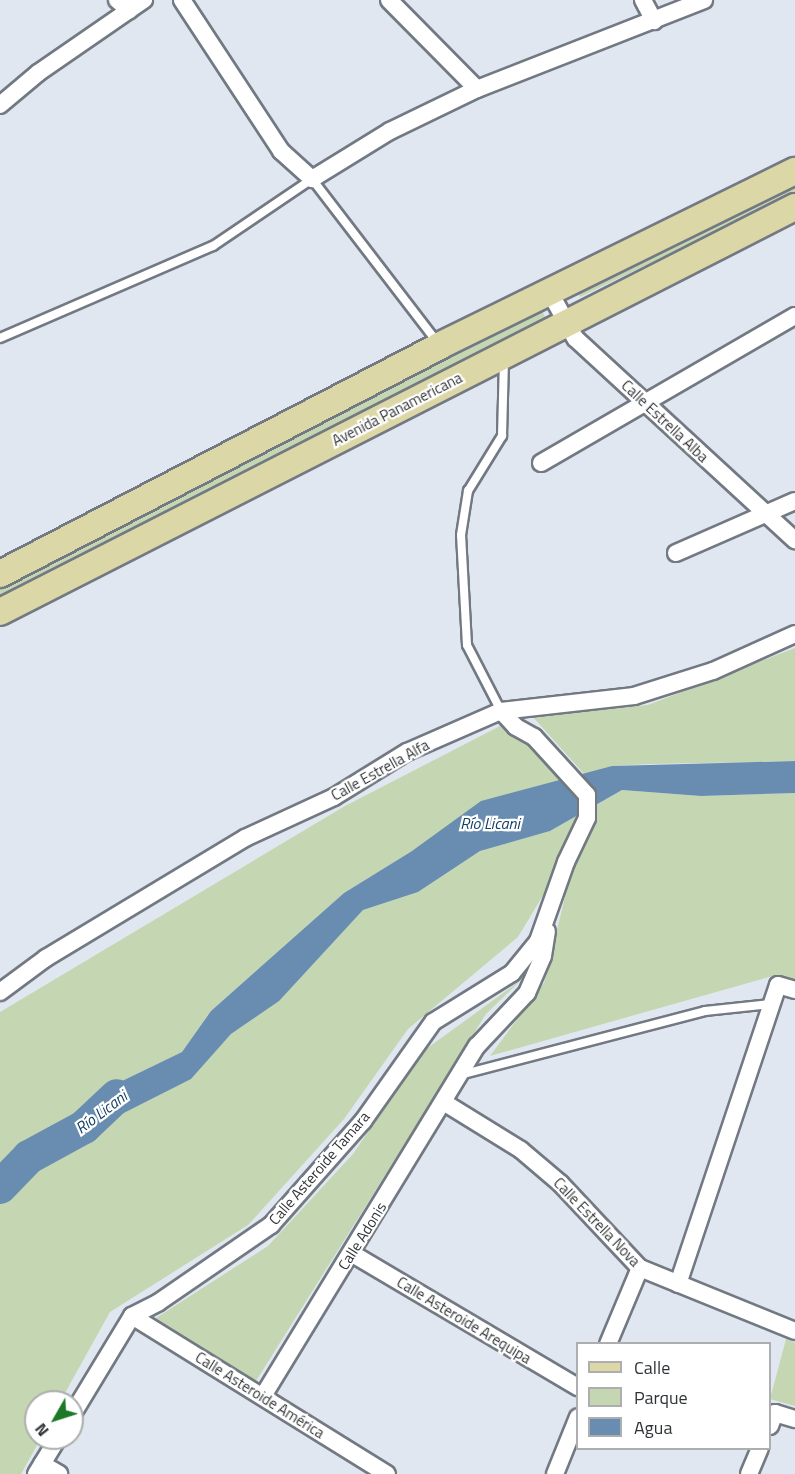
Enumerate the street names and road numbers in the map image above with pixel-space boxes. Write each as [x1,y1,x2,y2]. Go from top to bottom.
street label: Avenida Panamericana [329,368,465,450]
street label: Calle Estrella Alba [618,376,712,466]
street label: Calle Estrella Alfa [328,736,432,804]
street label: Calle Asteroide Tamara [265,1108,373,1228]
street label: Calle Estrella Nova [550,1174,644,1270]
street label: Calle Adonis [334,1199,390,1273]
street label: Calle Asteroide Arequipa [394,1273,534,1367]
street label: Calle Asteroide América [192,1348,328,1442]

